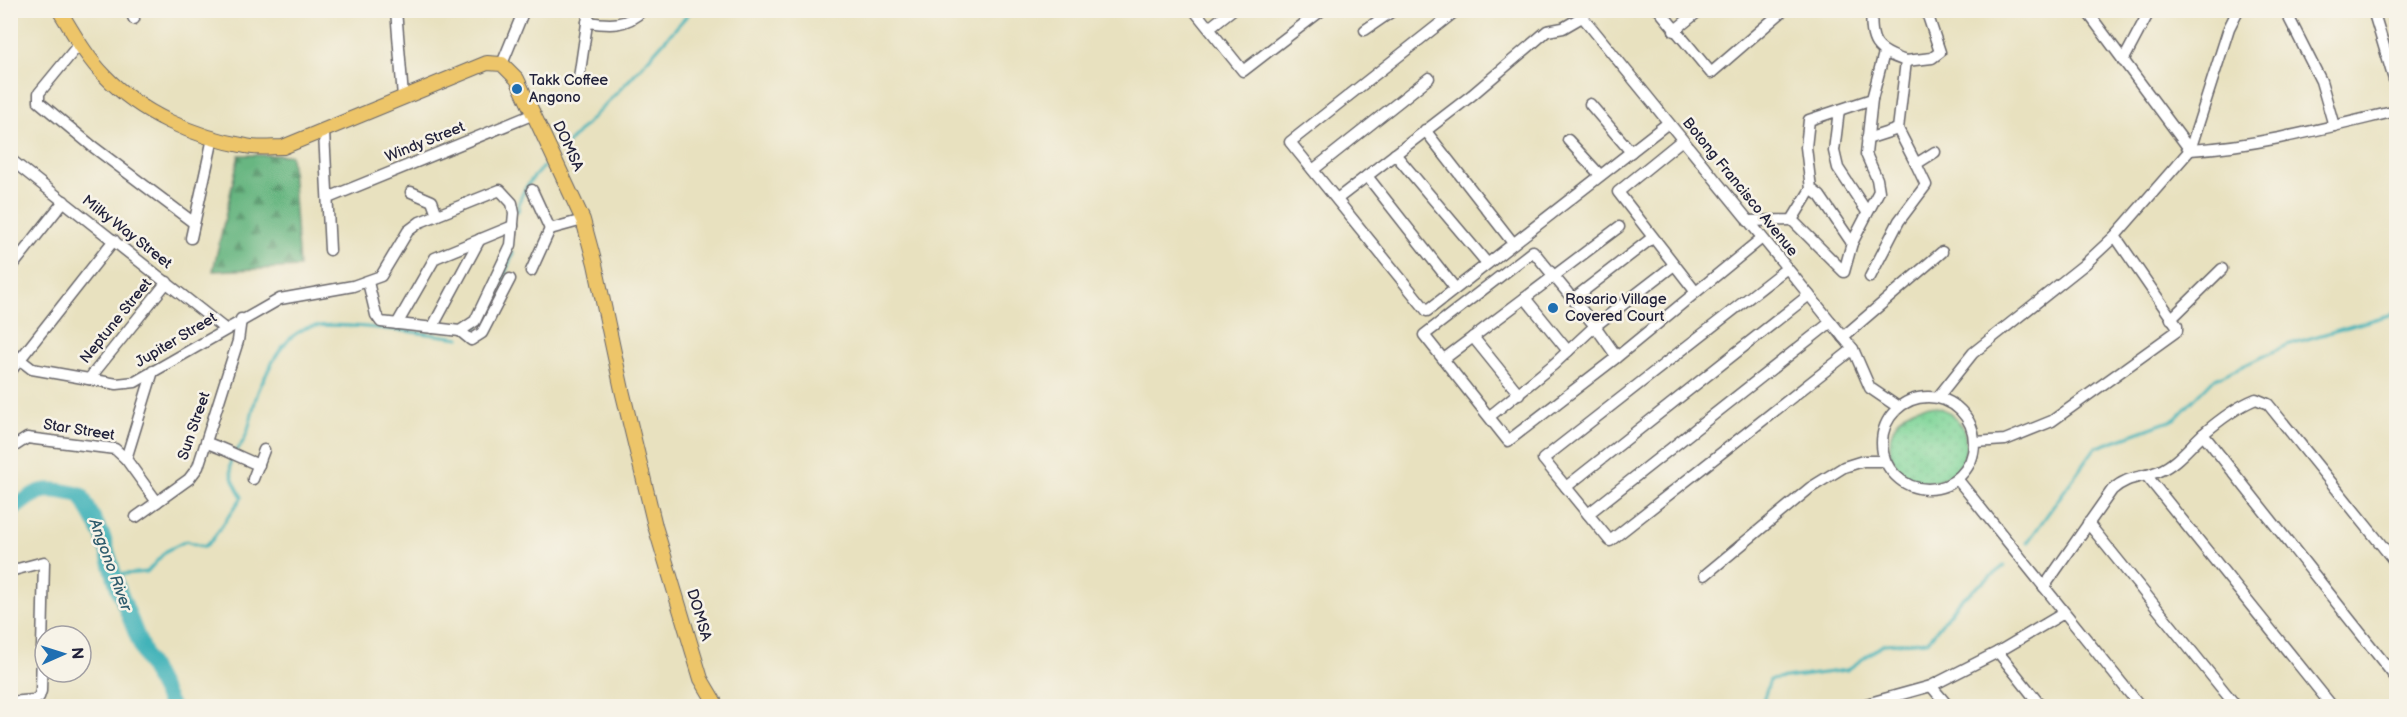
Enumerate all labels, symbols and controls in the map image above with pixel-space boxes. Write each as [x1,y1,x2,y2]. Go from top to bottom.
place label: Takk Coffee Angono [529,71,608,107]
marker: Takk Coffee Angono [510,82,524,96]
street label: Botong Francisco Avenue [1678,114,1802,260]
street label: Windy Street [382,117,468,167]
street label: DOMSA [548,118,588,175]
street label: Milky Way Street [78,191,176,273]
street label: Neptune Street [76,274,156,367]
place label: Rosario Village Covered Court [1565,290,1667,326]
marker: Rosario Village Covered Court [1546,301,1560,315]
street label: Jupiter Street [132,308,221,372]
street label: Sun Street [173,389,215,463]
street label: Star Street [42,415,116,445]
water label: Angono River [84,515,136,615]
street label: DOMSA [682,587,716,644]
north arrow [33,624,93,684]
text: N [67,647,86,660]

